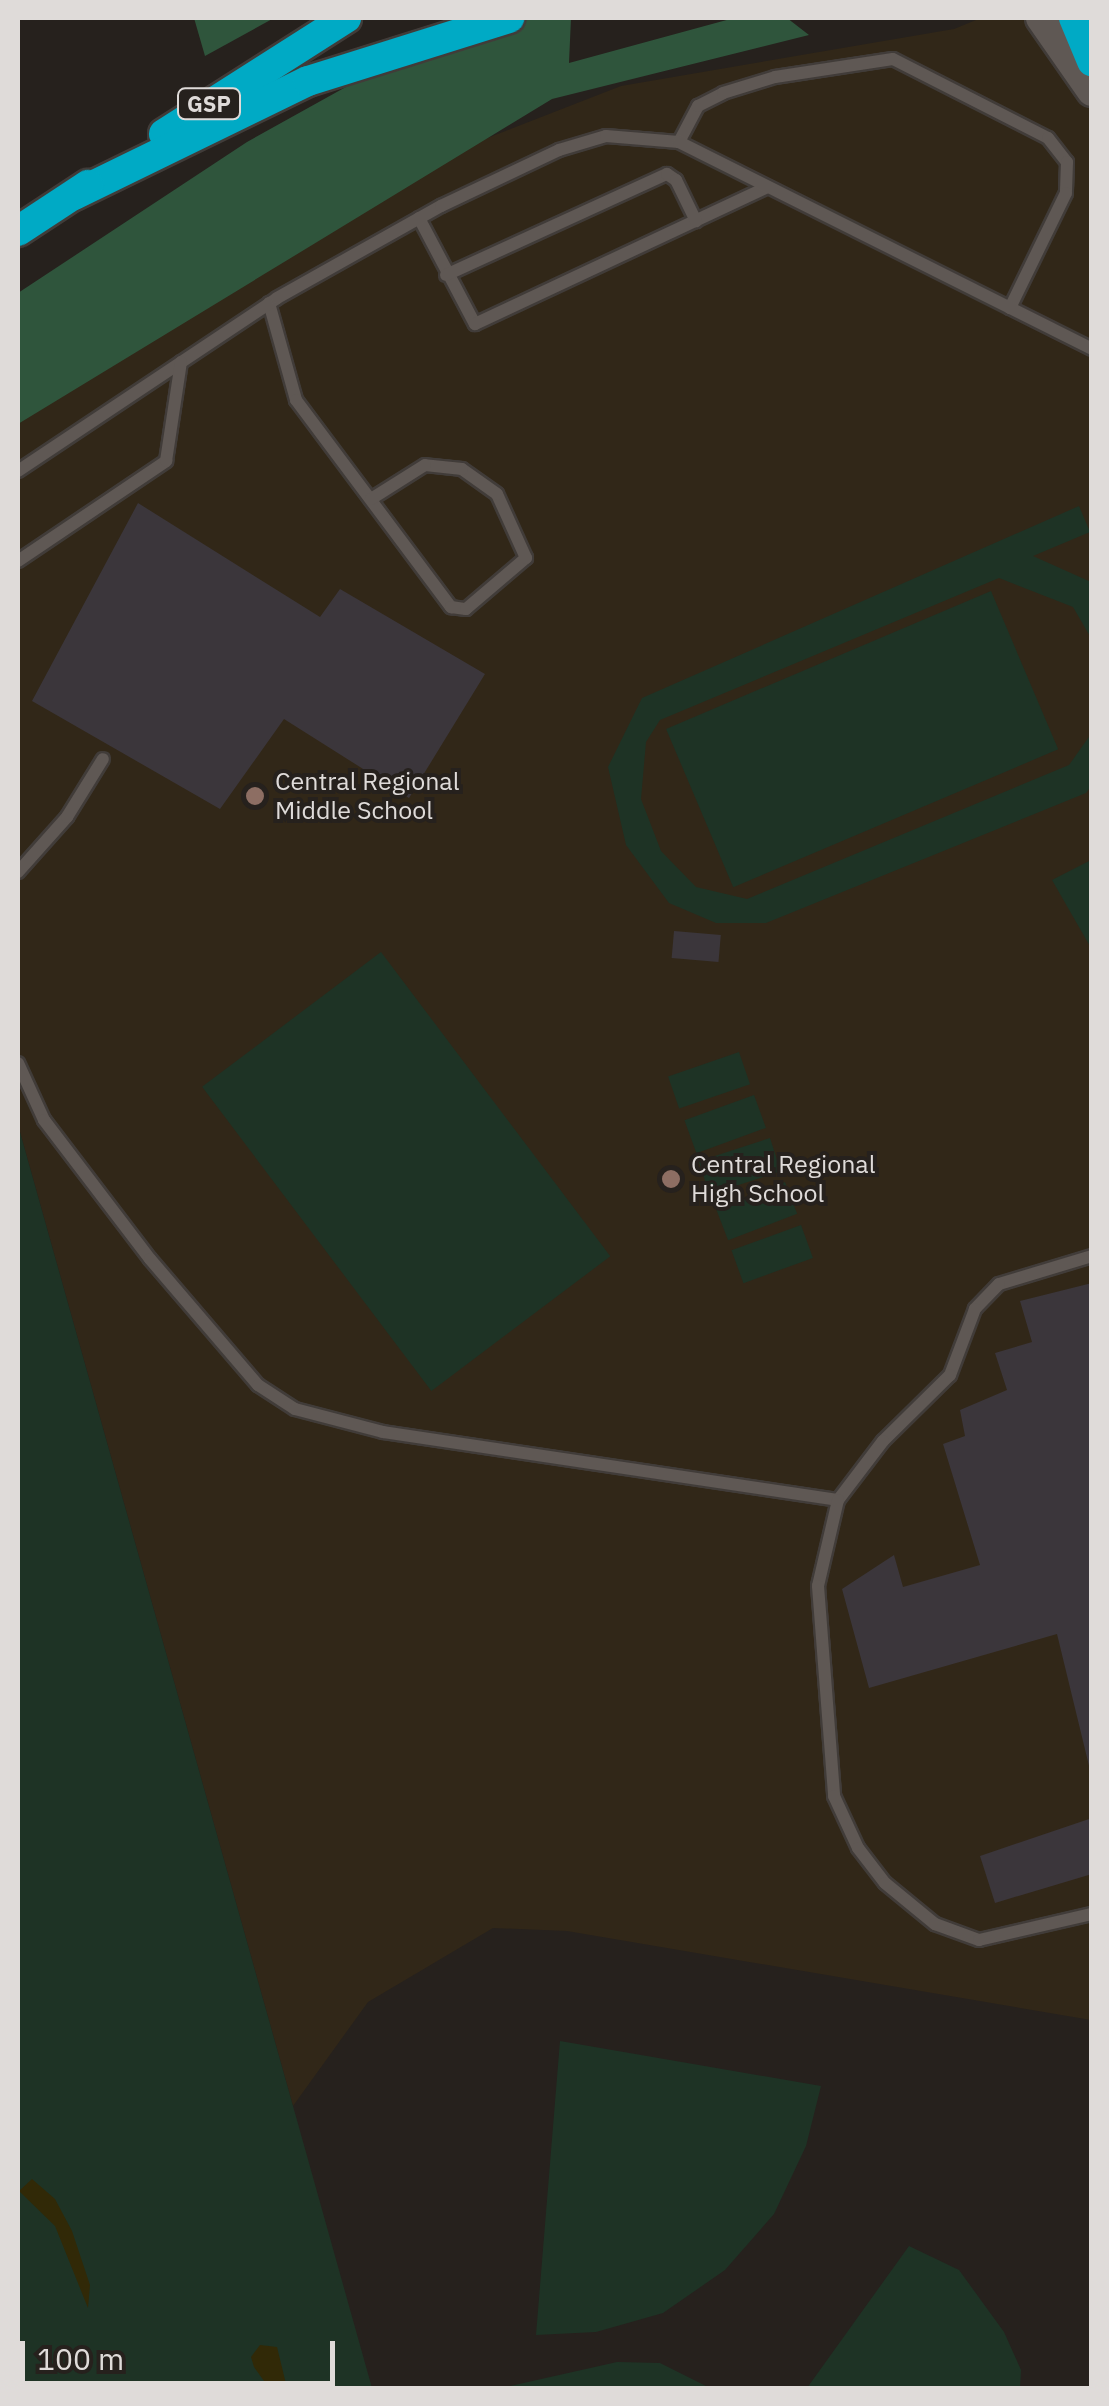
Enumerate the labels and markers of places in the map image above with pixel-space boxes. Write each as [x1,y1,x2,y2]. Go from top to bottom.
place label: Central Regional Middle School [275,767,459,826]
marker: Central Regional Middle School [244,785,266,807]
place label: Central Regional High School [691,1150,875,1209]
marker: Central Regional High School [660,1168,682,1190]

